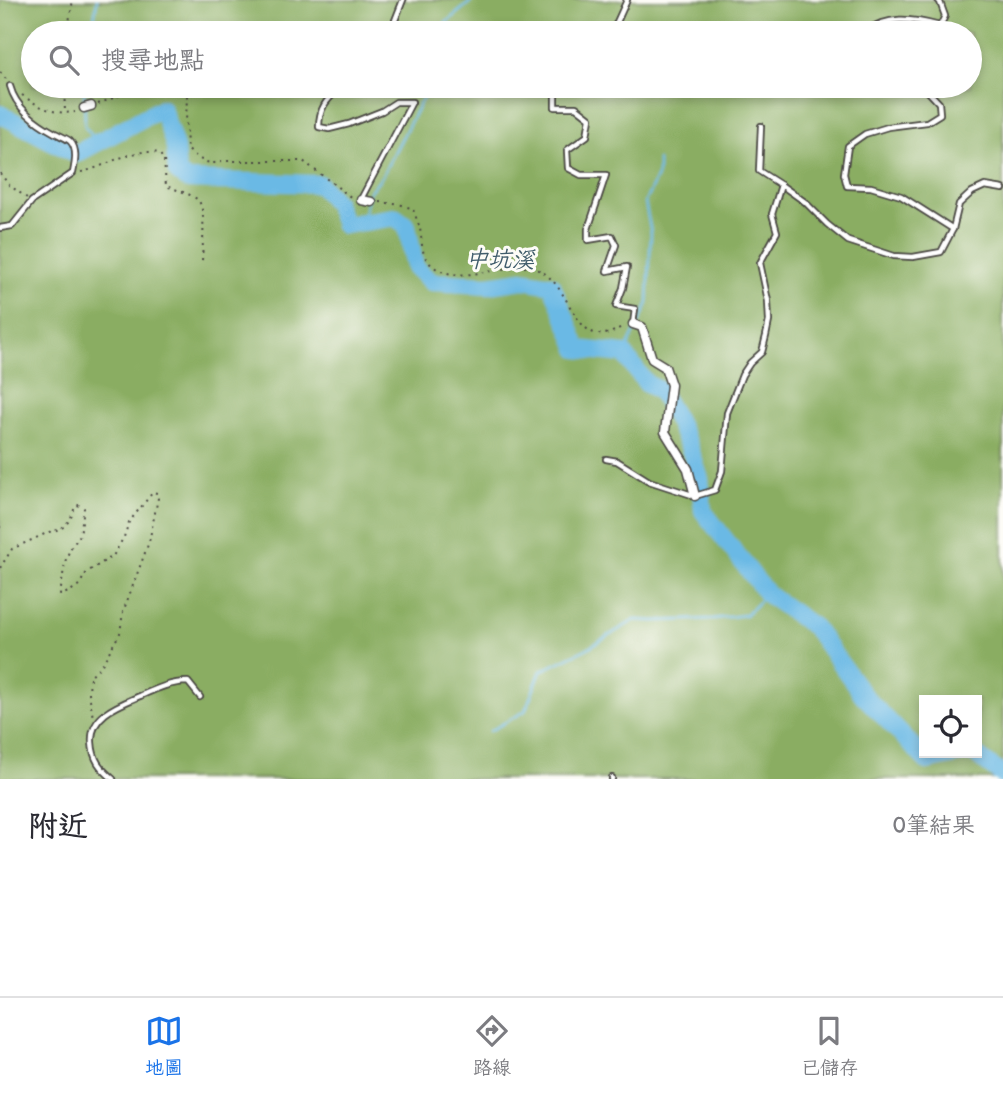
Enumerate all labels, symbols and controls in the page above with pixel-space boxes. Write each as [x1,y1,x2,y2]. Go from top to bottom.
search box [21,21,982,98]
icon: search [45,41,83,79]
text: 搜尋地點 [101,46,205,77]
water label: 中坑溪 [465,245,537,275]
map controls [919,695,982,758]
button: locate [919,695,982,758]
text: 附近 [28,809,88,845]
text: 0筆結果 [892,812,975,840]
tab: 地圖 [145,1012,183,1080]
tab: 路線 [473,1012,511,1080]
tab: 已儲存 [801,1012,858,1080]

